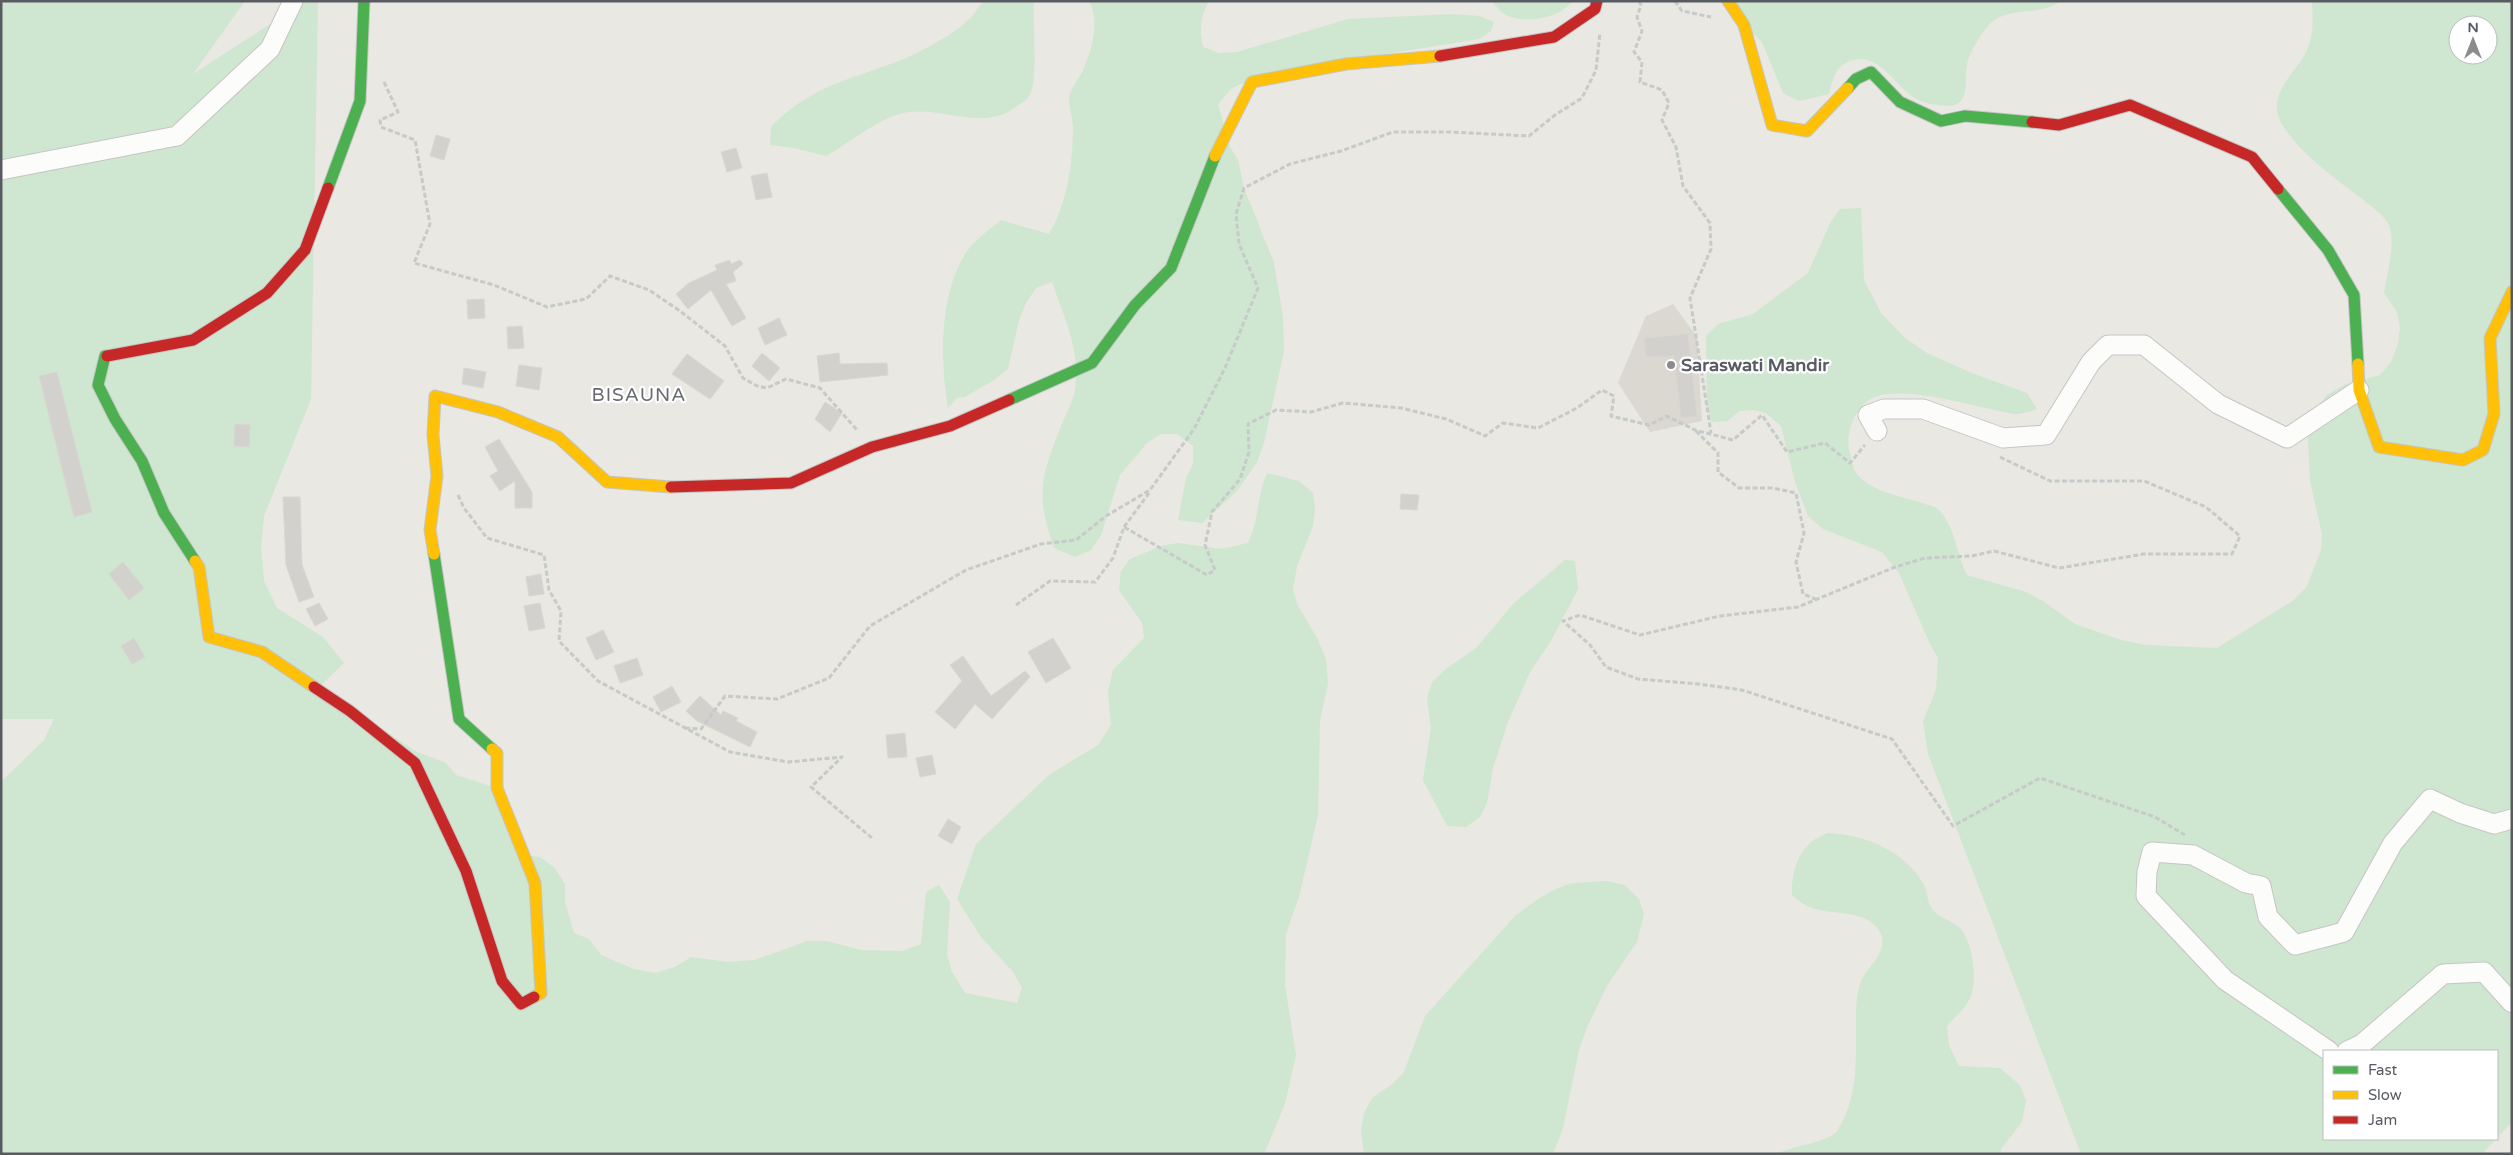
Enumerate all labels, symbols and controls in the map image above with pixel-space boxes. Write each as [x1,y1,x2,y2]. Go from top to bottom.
north arrow [2448,15,2498,65]
text: N [2467,19,2479,36]
place label: Saraswati Mandir [1681,354,1830,376]
marker: Saraswati Mandir [1665,359,1677,371]
district label: BISAUNA [592,384,686,406]
legend [2323,1050,2498,1140]
text: Fast [2368,1061,2398,1079]
text: Slow [2368,1086,2402,1104]
text: Jam [2368,1111,2397,1129]

